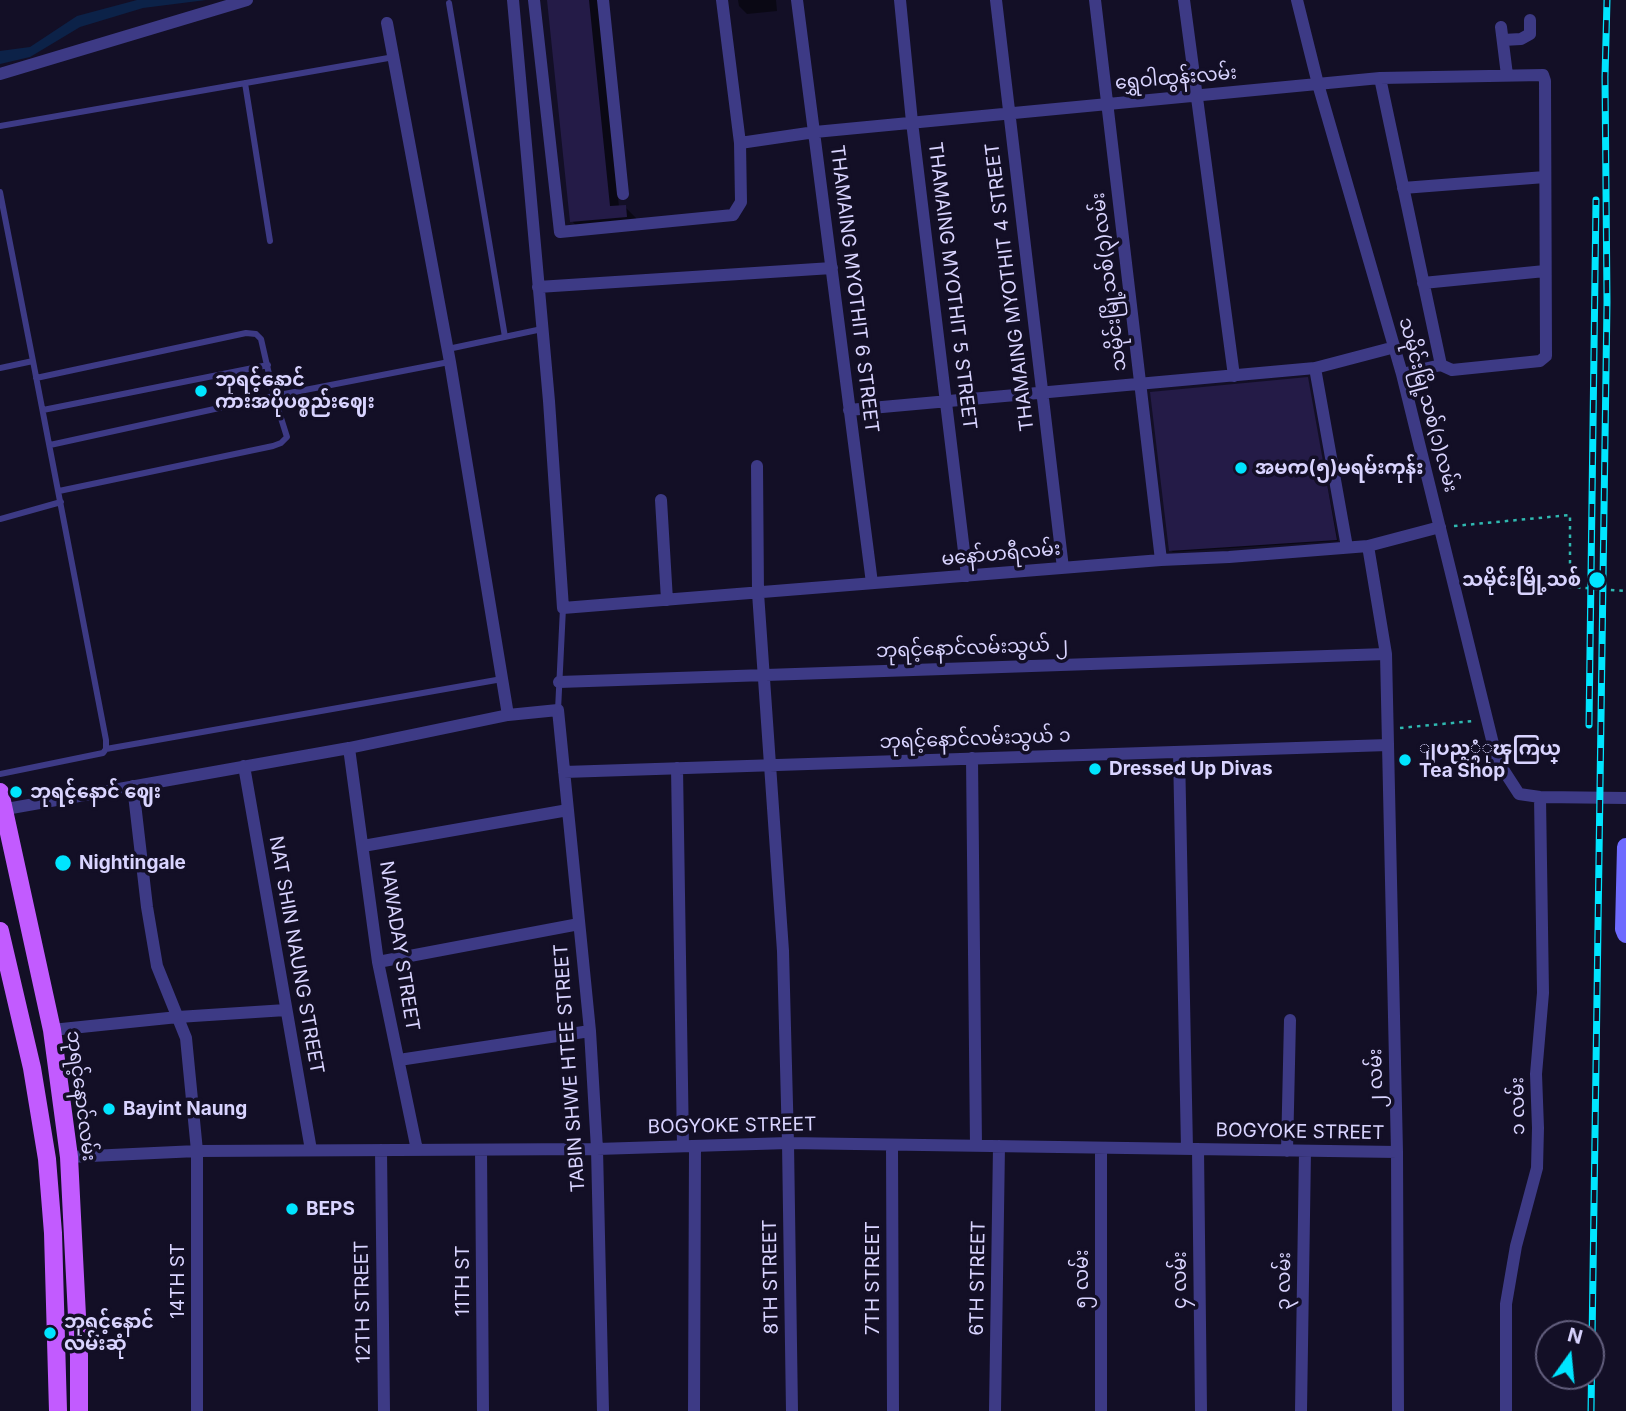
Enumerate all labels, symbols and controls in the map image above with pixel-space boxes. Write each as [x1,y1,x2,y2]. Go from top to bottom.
street label: ရွှေဝါထွန်းလမ်း [1114,61,1238,95]
street label: THAMAING MYOTHIT 5 STREET [923,141,981,431]
street label: THAMAING MYOTHIT 4 STREET [981,141,1039,433]
street label: THAMAING MYOTHIT 6 STREET [825,144,883,434]
street label: သမိုင်းမြို့သစ်(၃)လမ်း [1087,191,1131,373]
street label: သမိုင်းမြို့သစ်(၁)လမ်း [1394,315,1462,495]
place label: ဘုရင့်နောင် ကားအပိုပစ္စည်းဈေး [215,369,375,413]
marker: ဘုရင့်နောင် ကားအပိုပစ္စည်းဈေး [193,383,209,399]
place label: အမက(၅)မရမ်းကုန်း [1255,457,1423,479]
marker: အမက(၅)မရမ်းကုန်း [1233,460,1249,476]
street label: မနော်ဟရီလမ်း [941,537,1061,571]
place label: သမိုင်းမြို့သစ် [1462,569,1581,591]
marker: သမိုင်းမြို့သစ် [1587,570,1607,590]
street label: ဘုရင့်နောင်လမ်းသွယ် ၂ [876,633,1068,663]
street label: ဘုရင့်နောင်လမ်းသွယ် ၁ [879,724,1071,754]
place label: ျပည့္စံုၾကြယ္ Tea Shop [1419,738,1561,782]
marker: ျပည့္စံုၾကြယ္ Tea Shop [1397,752,1413,768]
place label: Dressed Up Divas [1109,758,1273,780]
marker: Dressed Up Divas [1087,761,1103,777]
place label: ဘုရင့်နောင် ဈေး [30,781,161,803]
marker: ဘုရင့်နောင် ဈေး [8,784,24,800]
street label: NAT SHIN NAUNG STREET [264,834,328,1076]
place label: Nightingale [79,852,186,874]
marker: Nightingale [53,853,73,873]
street label: NAWADAY STREET [374,859,424,1033]
street label: TABIN SHWE HTEE STREET [550,943,590,1193]
street label: ဘုရင့်နောင်လမ်း [62,1030,100,1162]
street label: ၂ လမ်း [1364,1048,1388,1108]
street label: ၁ လမ်း [1506,1077,1530,1135]
place label: Bayint Naung [123,1098,247,1120]
marker: Bayint Naung [101,1101,117,1117]
street label: BOGYOKE STREET [647,1113,817,1139]
street label: BOGYOKE STREET [1215,1119,1385,1145]
place label: BEPS [306,1198,355,1220]
marker: BEPS [284,1201,300,1217]
street label: 8TH STREET [759,1219,783,1335]
street label: 6TH STREET [966,1220,990,1336]
street label: 7TH STREET [862,1221,884,1335]
street label: 12TH STREET [351,1240,375,1364]
street label: 14TH ST [167,1243,189,1319]
street label: 11TH ST [452,1245,474,1317]
street label: ၅ လမ်း [1071,1250,1093,1308]
street label: ၄ လမ်း [1169,1251,1191,1309]
street label: ၃ လမ်း [1272,1252,1296,1310]
place label: ဘုရင့်နောင် လမ်းဆုံ [64,1311,154,1355]
north arrow [1535,1320,1605,1390]
text: N [1565,1323,1585,1349]
marker: ဘုရင့်နောင် လမ်းဆုံ [42,1325,58,1341]

